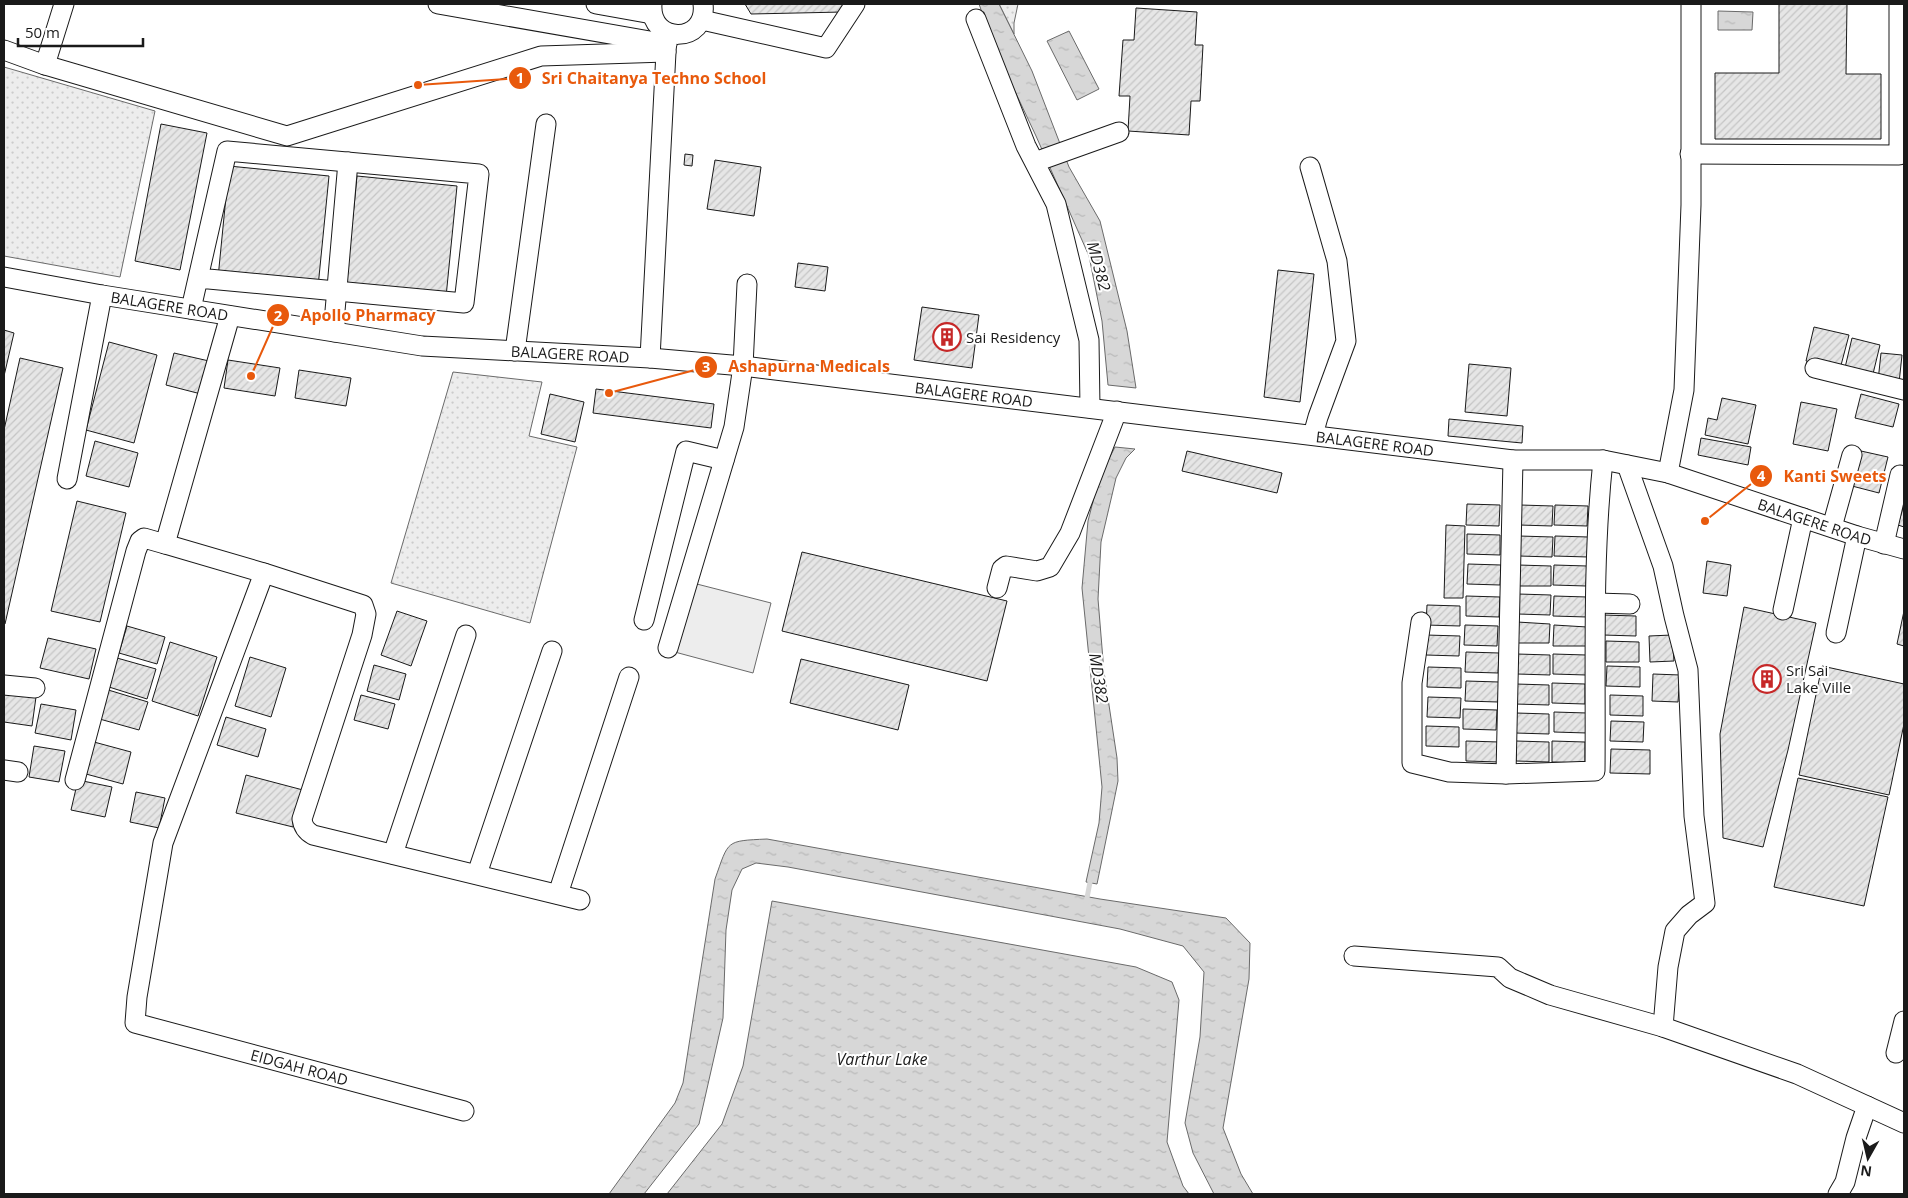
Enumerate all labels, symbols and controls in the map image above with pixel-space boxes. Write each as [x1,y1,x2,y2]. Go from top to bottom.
scale bar [18,15,142,47]
text: 50 m [25,22,60,42]
callout: Sri Chaitanya Techno School [507,63,777,94]
text: 1 [516,67,524,87]
text: Sri Chaitanya Techno School [542,67,766,89]
water label: MD382 [1082,239,1116,293]
street label: BALAGERE ROAD [109,287,230,325]
callout: Apollo Pharmacy [266,300,446,331]
text: Apollo Pharmacy [300,304,436,326]
text: 2 [274,305,283,325]
building icon: Sai Residency [932,322,962,352]
place label: Sai Residency [966,327,1061,347]
street label: BALAGERE ROAD [510,341,630,367]
callout: Ashapurna Medicals [693,351,900,382]
text: Ashapurna Medicals [728,355,890,377]
text: 3 [702,356,710,376]
street label: BALAGERE ROAD [914,377,1034,411]
street label: BALAGERE ROAD [1315,426,1435,460]
callout: Kanti Sweets [1748,461,1896,492]
text: 4 [1757,465,1766,485]
text: Kanti Sweets [1783,465,1887,487]
street label: BALAGERE ROAD [1755,494,1874,550]
water label: MD382 [1084,651,1114,705]
place label: Sri Sai Lake Ville [1786,660,1851,697]
building icon: Sri Sai Lake Ville [1752,664,1782,694]
street label: EIDGAH ROAD [249,1044,350,1090]
water label: Varthur Lake [837,1048,927,1070]
north arrow [1843,1133,1893,1183]
text: N [1859,1161,1873,1182]

